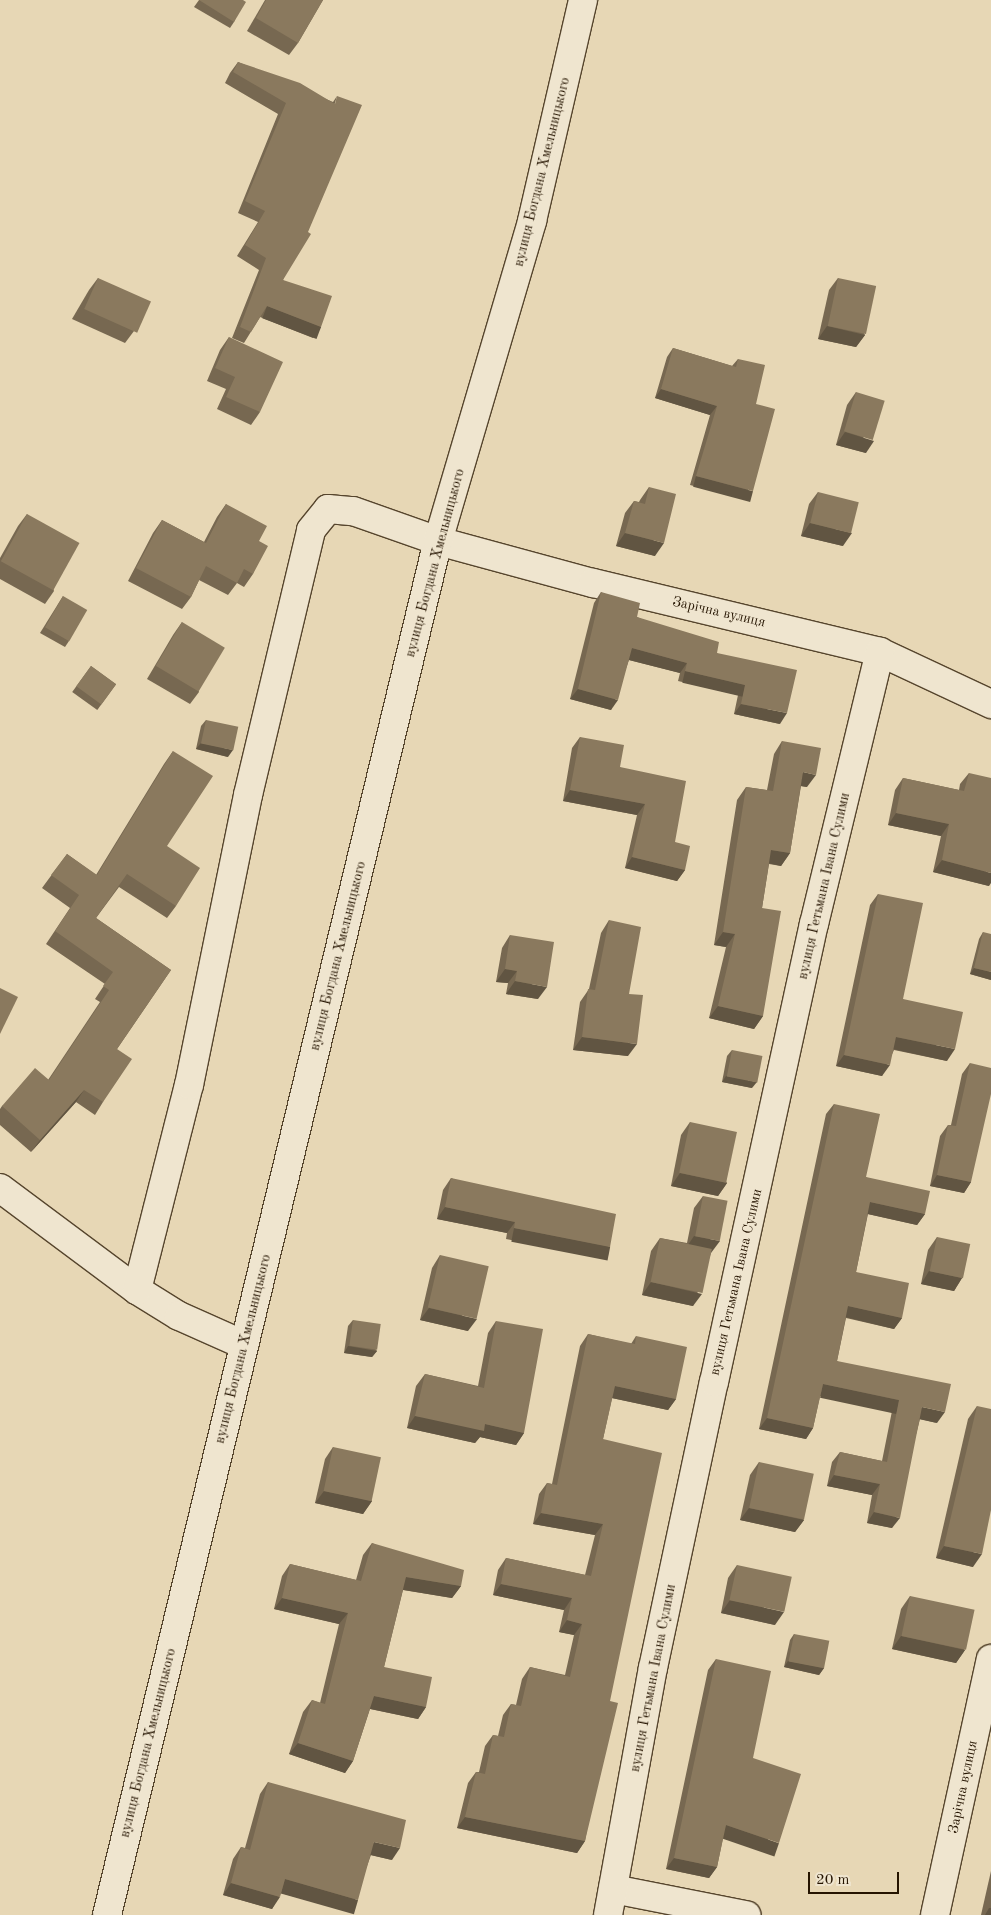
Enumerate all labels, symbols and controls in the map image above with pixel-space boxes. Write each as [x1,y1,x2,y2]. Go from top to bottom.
street label: вулиця Богдана Хмельницького [510,76,574,268]
street label: вулиця Богдана Хмельницького [402,467,468,659]
street label: Зарічна вулиця [671,593,767,631]
street label: вулиця Гетьмана Івана Сулими [794,791,854,981]
street label: вулиця Богдана Хмельницького [306,860,370,1052]
street label: вулиця Гетьмана Івана Сулими [706,1187,766,1377]
street label: вулиця Богдана Хмельницького [211,1253,275,1445]
street label: вулиця Гетьмана Івана Сулими [627,1583,679,1773]
street label: вулиця Богдана Хмельницького [116,1647,180,1839]
street label: Зарічна вулиця [945,1739,981,1835]
scale bar [811,1862,902,1894]
text: 20 m [816,1873,850,1888]

